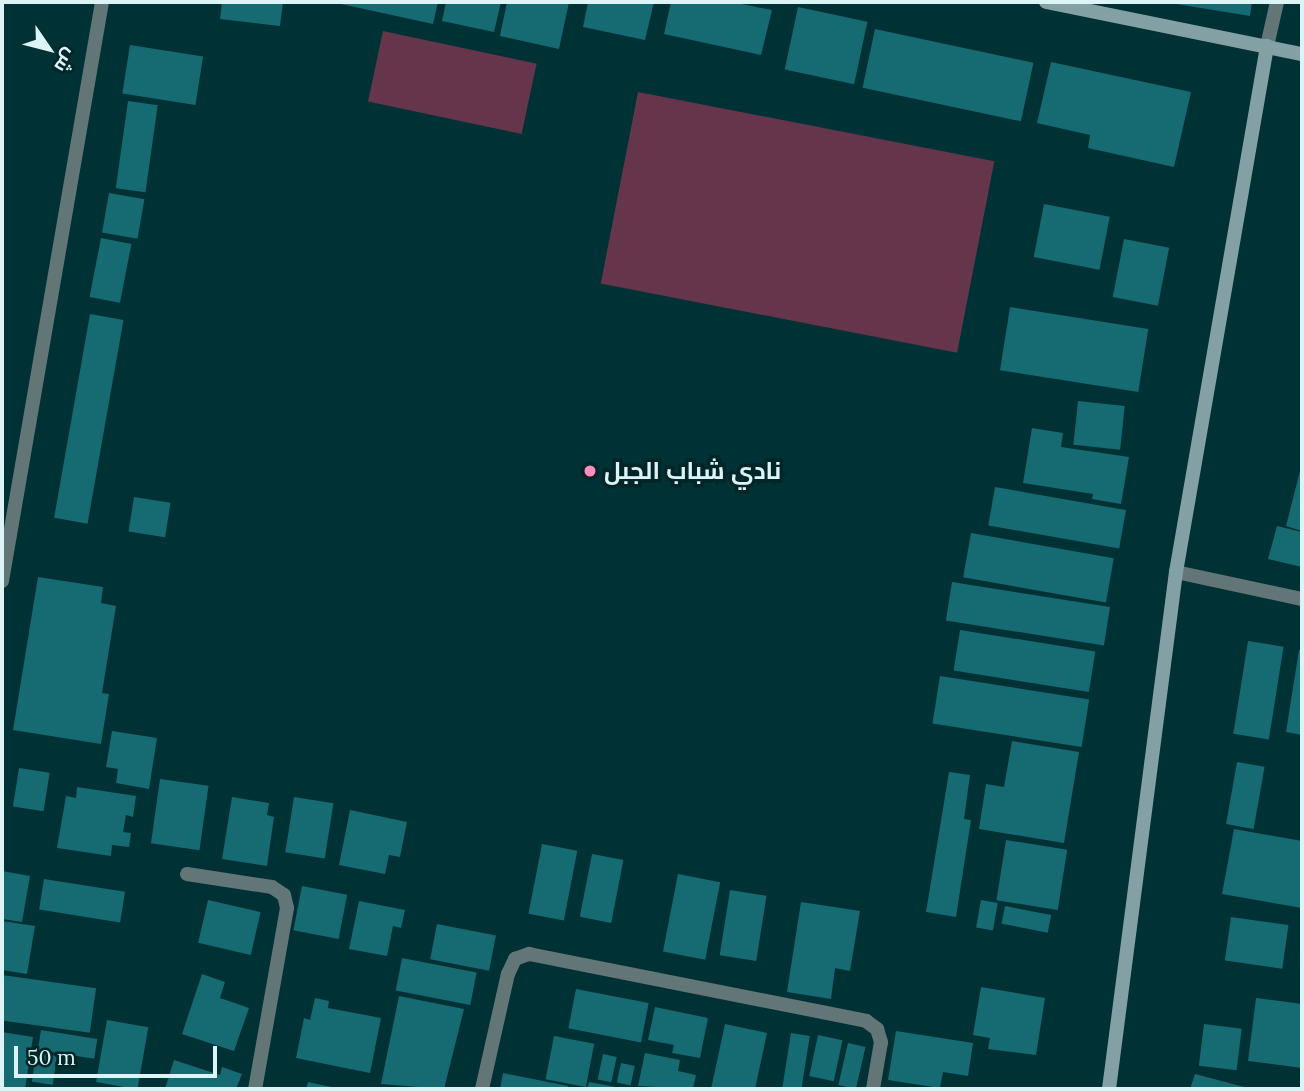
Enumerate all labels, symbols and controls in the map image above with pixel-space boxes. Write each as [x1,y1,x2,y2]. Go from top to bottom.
north arrow [14,14,84,84]
text: ش [49,44,83,78]
place label: نادي شباب الجبل [604,457,781,485]
marker: نادي شباب الجبل [582,463,598,479]
scale bar [18,1032,220,1076]
text: 50 m [27,1044,76,1071]

